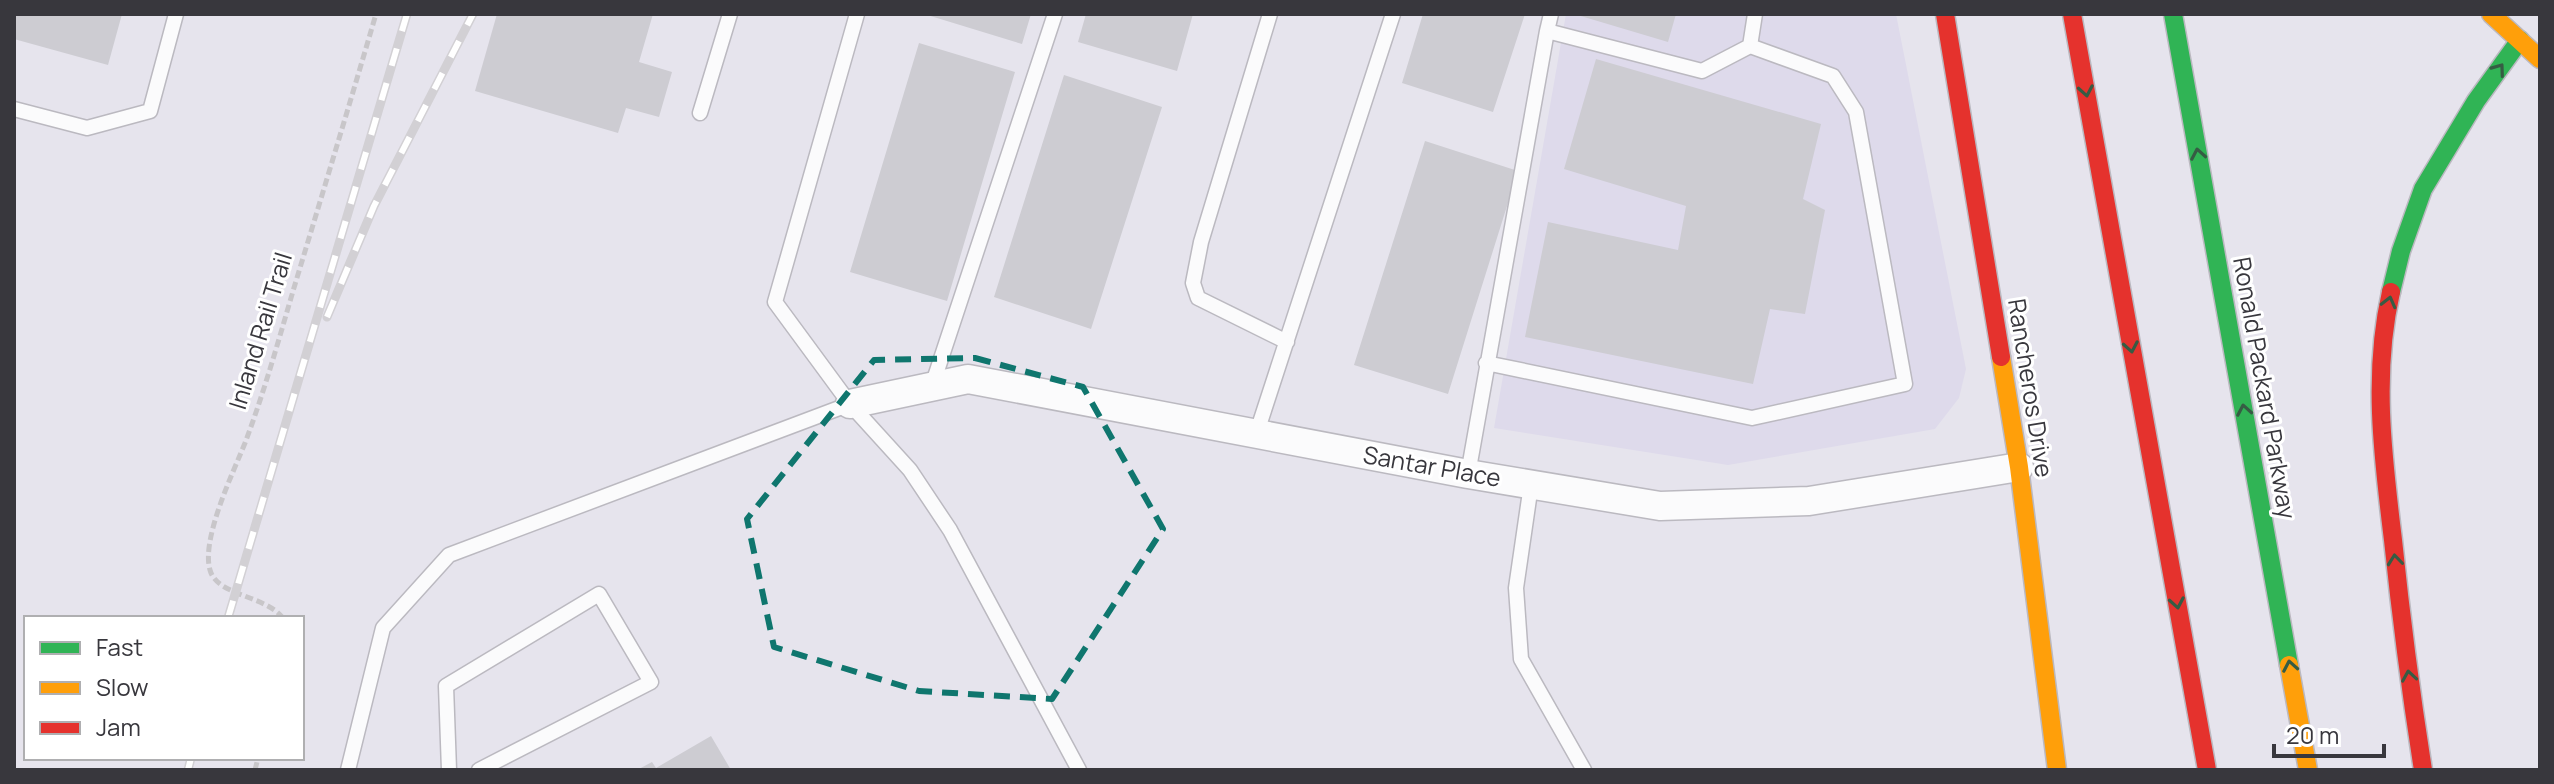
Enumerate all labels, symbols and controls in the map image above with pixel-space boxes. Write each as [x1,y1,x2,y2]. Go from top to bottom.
one-way arrow [2489,64,2504,78]
one-way arrow [2076,84,2093,98]
one-way arrow [2191,147,2208,161]
street label: Inland Rail Trail [220,248,299,413]
street label: Ronald Packard Parkway [2226,254,2305,522]
one-way arrow [2379,295,2396,309]
street label: Rancheros Drive [2001,296,2062,479]
one-way arrow [2122,340,2139,354]
one-way arrow [2236,403,2253,416]
street label: Santar Place [1361,437,1504,494]
one-way arrow [2386,553,2403,566]
one-way arrow [2167,596,2184,610]
legend [24,616,304,760]
text: Fast [96,630,143,663]
one-way arrow [2282,659,2299,672]
one-way arrow [2401,669,2418,683]
text: Slow [96,670,149,703]
scale bar [2274,708,2384,758]
text: Jam [96,710,141,743]
text: 20 m [2286,718,2339,751]

